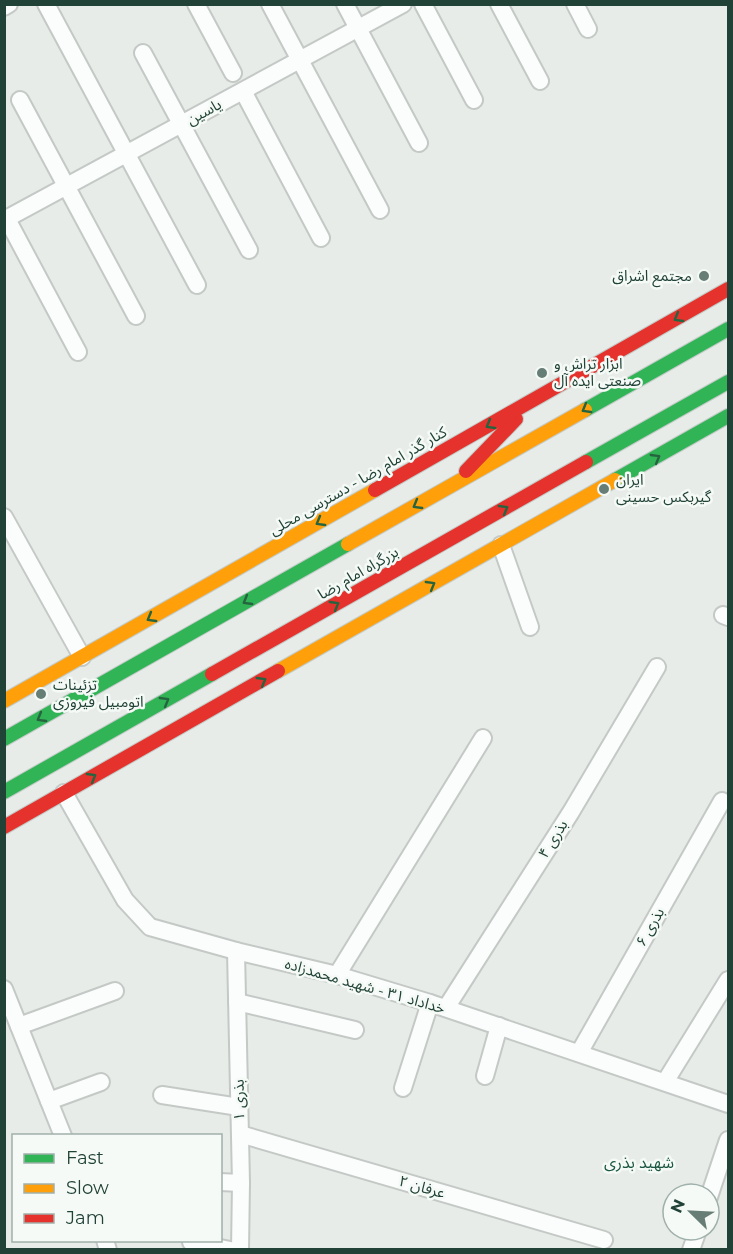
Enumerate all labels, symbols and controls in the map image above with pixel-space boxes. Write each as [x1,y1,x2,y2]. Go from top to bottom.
street label: یاسین [183,94,225,129]
place label: مجتمع اشراق [612,266,692,288]
marker: مجتمع اشراق [697,269,711,283]
one-way arrow [674,311,684,323]
place label: ابزار تراش و صنعتی ایده آل [554,354,641,390]
marker: ابزار تراش و صنعتی ایده آل [535,366,549,380]
one-way arrow [582,402,592,413]
one-way arrow [486,418,496,429]
street label: کنار گذر امام رضا - دسترسی محلی [266,421,452,541]
one-way arrow [650,454,660,465]
place label: ایران گیربکس حسینی [616,470,712,506]
marker: ایران گیربکس حسینی [597,482,611,496]
one-way arrow [412,498,423,510]
one-way arrow [498,505,508,516]
one-way arrow [316,514,327,526]
street label: بزرگراه امام رضا [314,542,403,605]
one-way arrow [425,581,435,592]
one-way arrow [243,594,253,606]
one-way arrow [329,601,339,612]
one-way arrow [147,611,157,622]
place label: تزئینات اتومبیل فیروزی [53,675,143,711]
one-way arrow [255,677,266,688]
marker: تزئینات اتومبیل فیروزی [34,687,48,701]
one-way arrow [159,697,169,708]
one-way arrow [36,711,47,722]
one-way arrow [86,773,96,785]
street label: بذری ۴ [534,816,572,861]
street label: بذری ۶ [631,904,668,949]
street label: خداداد ۳۱ - شهید محمدزاده [283,954,448,1018]
street label: بذری ۱ [229,1079,248,1121]
legend [12,1134,222,1242]
text: Fast [66,1147,104,1169]
district label: شهید بذری [604,1153,674,1172]
street label: عرفان ۲ [397,1171,448,1202]
text: Slow [66,1177,109,1199]
north arrow [661,1182,721,1242]
text: N [666,1196,689,1216]
text: Jam [65,1207,105,1229]

